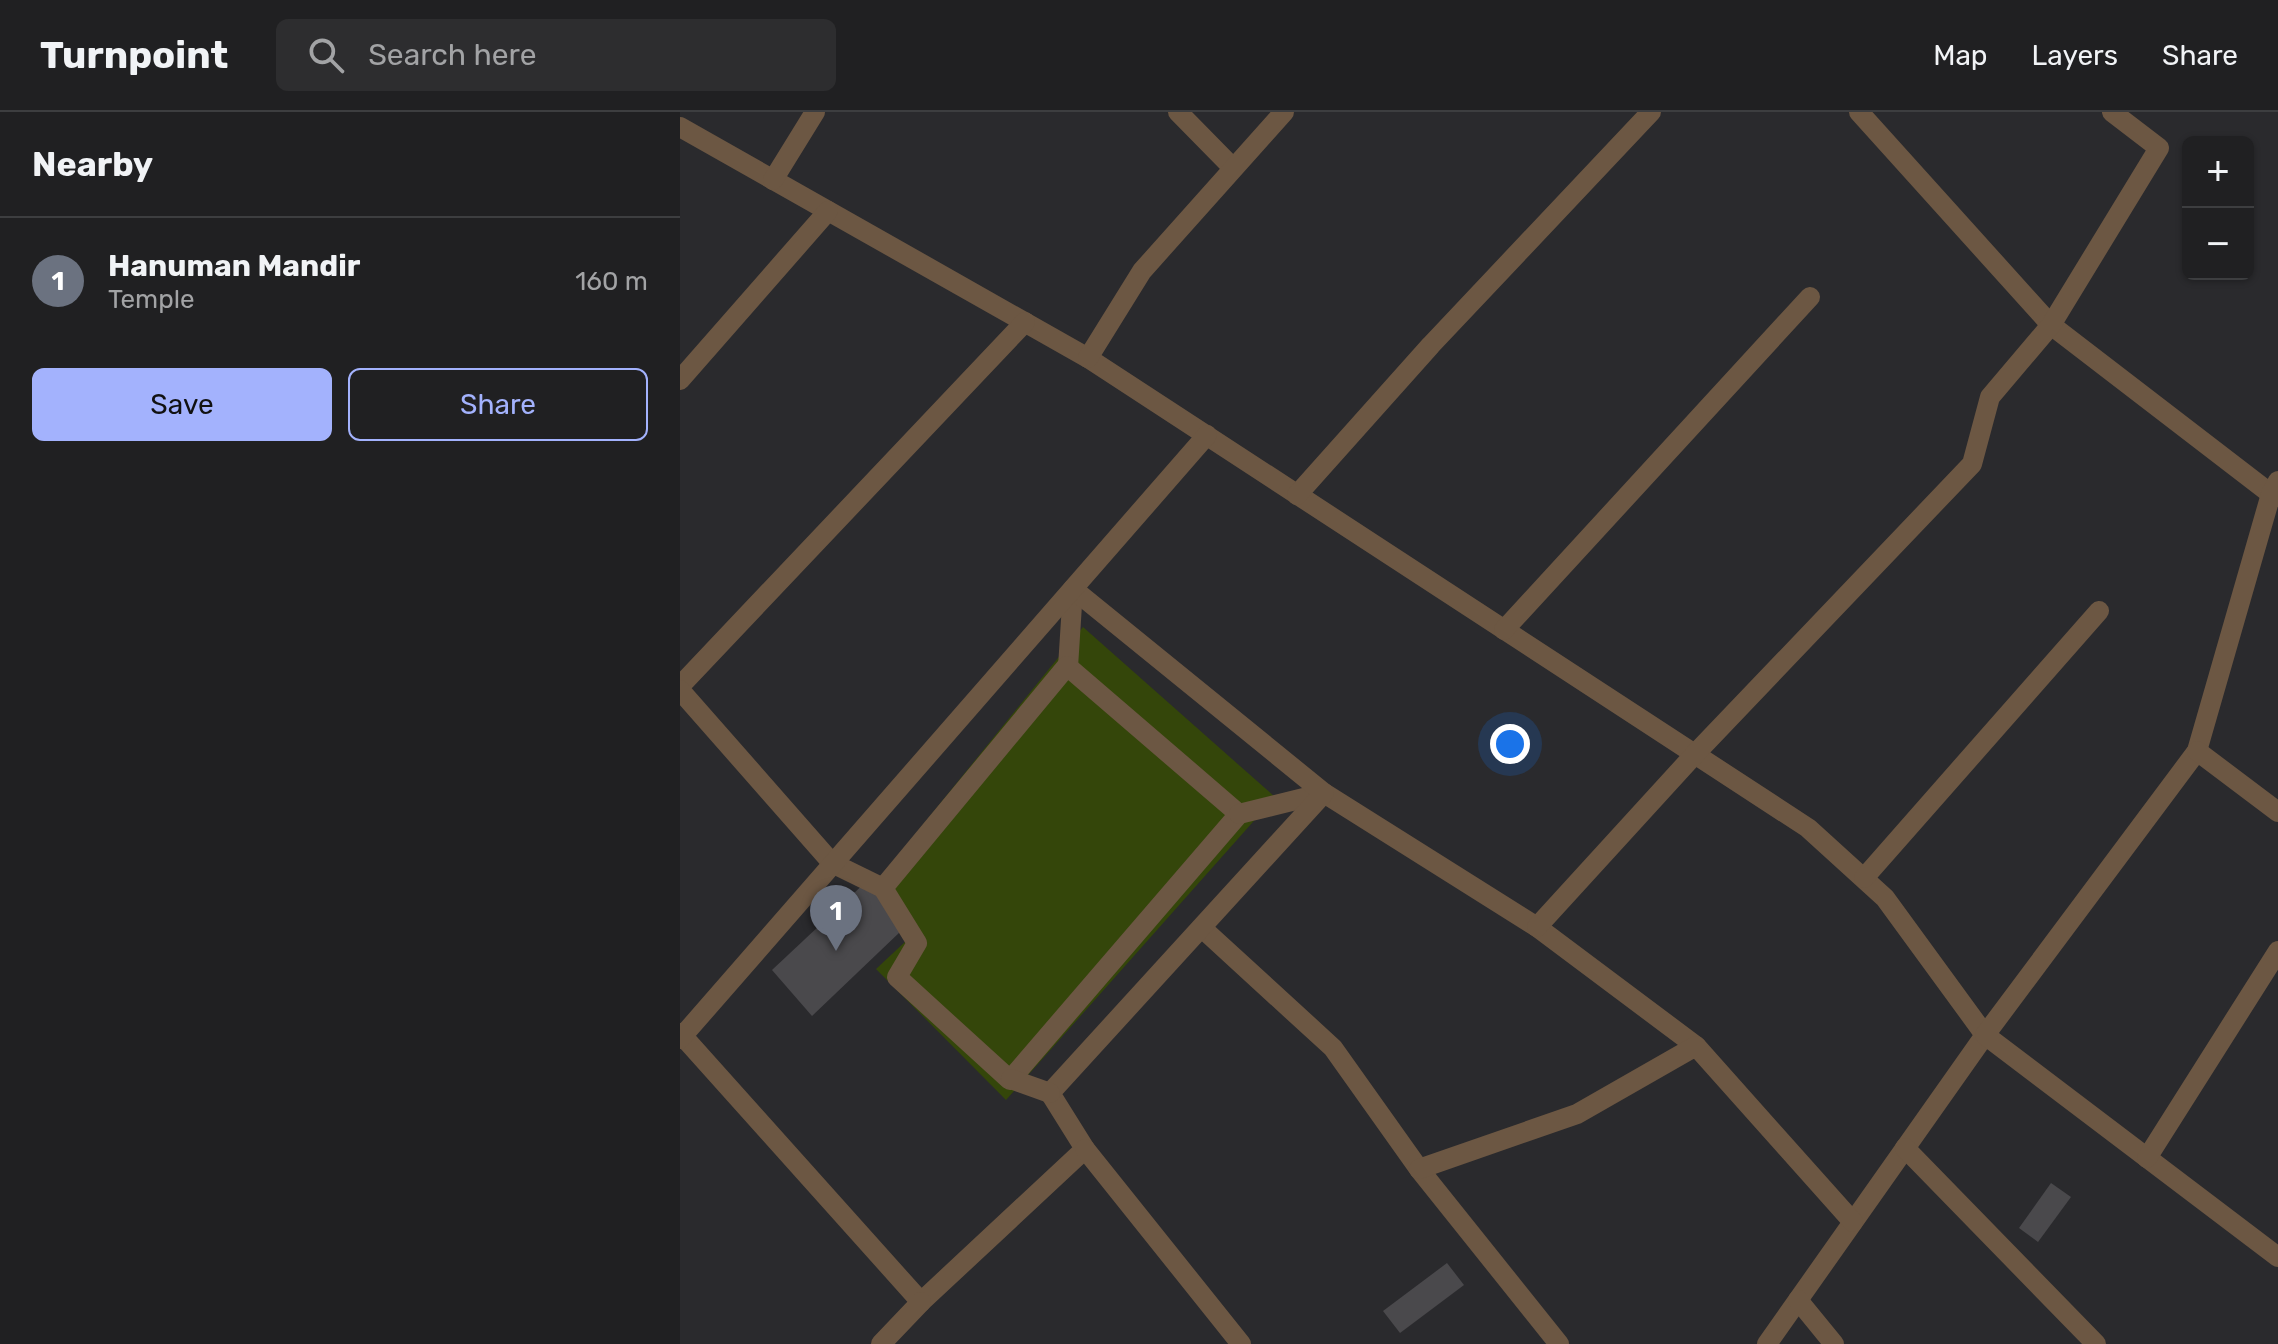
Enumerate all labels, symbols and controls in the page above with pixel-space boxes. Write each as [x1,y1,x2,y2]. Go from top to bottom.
search box [276,19,836,91]
text: Turnpoint [40,32,228,78]
icon: search [304,33,348,77]
text: Search here [368,37,536,73]
text: Map [1933,39,1988,72]
text: Layers [2032,39,2118,72]
text: Share [2162,39,2238,72]
map controls [2182,136,2254,280]
button: + [2182,136,2254,208]
text: Nearby [32,144,153,185]
button: − [2182,208,2254,280]
text: Hanuman Mandir [108,248,360,284]
text: 1 [52,266,64,297]
text: 160 m [575,266,648,297]
text: Temple [108,284,195,315]
button: Save [32,368,332,441]
button: Share [348,368,648,441]
your location [1490,724,1530,764]
pin: 1 [810,885,862,951]

